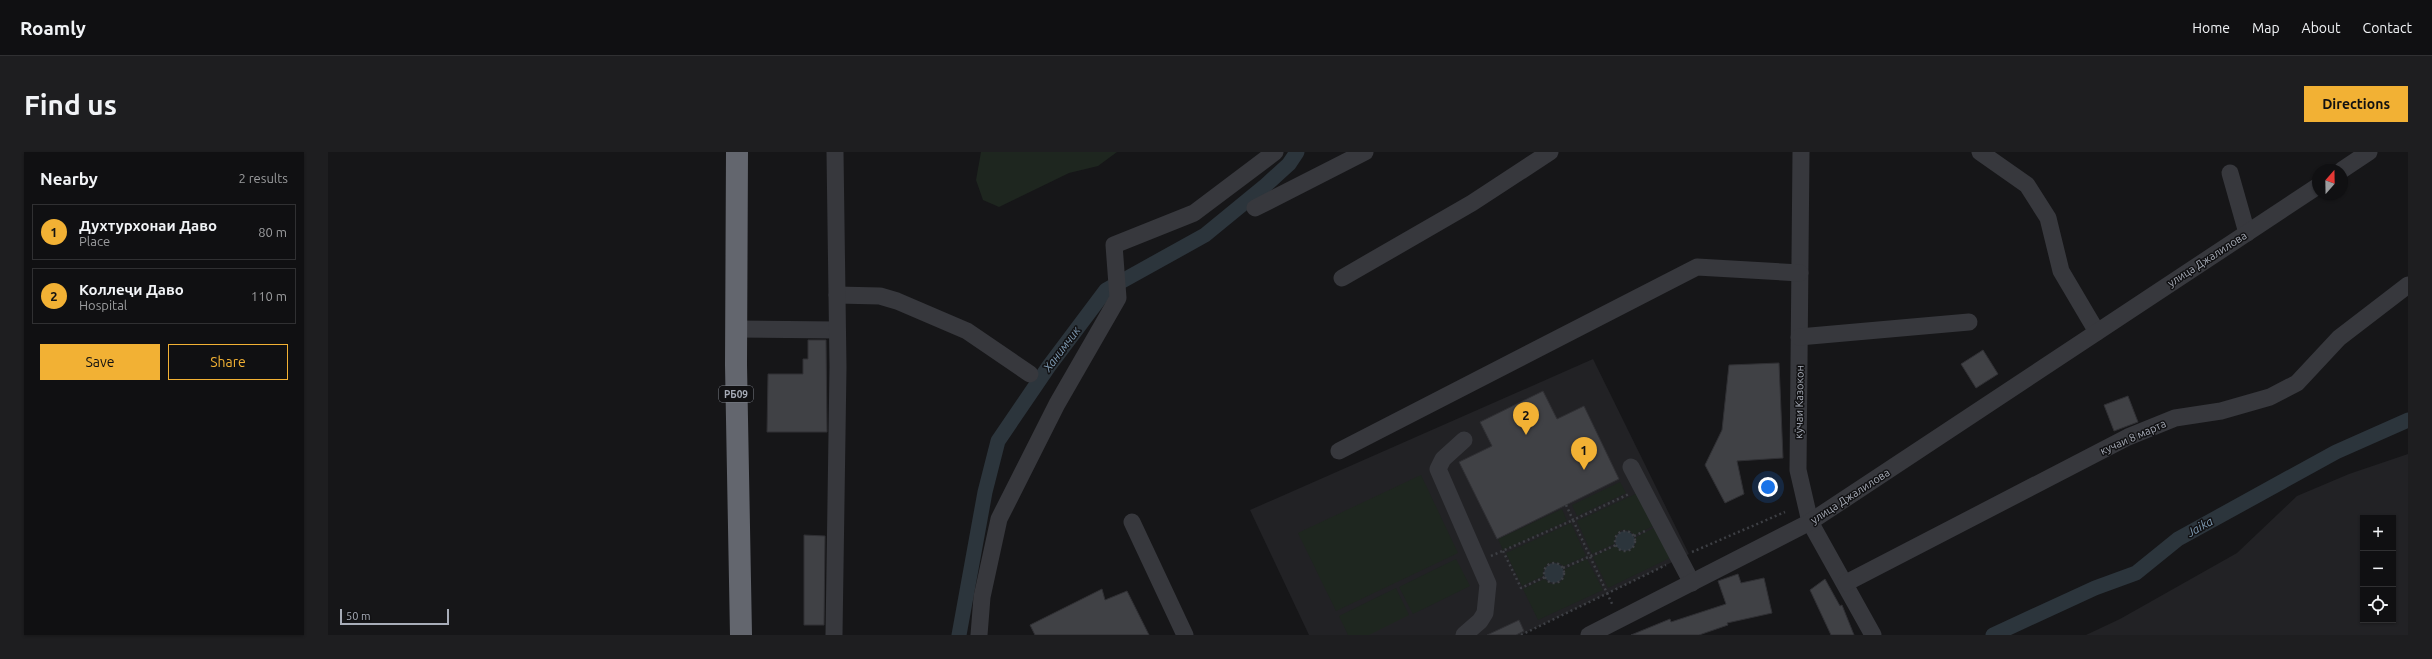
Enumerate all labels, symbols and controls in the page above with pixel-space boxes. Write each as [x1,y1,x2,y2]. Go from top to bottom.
text: Roamly [20,17,86,39]
text: Home [2192,20,2230,36]
text: Map [2252,20,2280,36]
text: About [2302,20,2341,36]
text: Contact [2363,20,2412,36]
button: Directions [2304,86,2408,122]
text: Find us [24,89,117,120]
north arrow [2312,164,2348,200]
text: Nearby [40,169,98,188]
text: 2 results [238,171,288,185]
text: Духтурхонаи Даво [79,217,217,234]
text: 1 [50,225,58,239]
text: 80 m [258,225,287,239]
street label: улица Джалилова [2165,229,2249,289]
text: Place [79,234,110,248]
text: Коллеҷи Даво [79,281,184,298]
text: 2 [50,289,58,303]
text: 110 m [251,289,287,303]
text: Hospital [79,298,127,312]
water label: Ханимчик [1040,323,1083,375]
button: Save [40,344,160,380]
button: Share [168,344,288,380]
street label: кӯчаи Казокон [1792,365,1806,439]
road number: РБ09 [719,386,753,402]
pin: 2 [1513,402,1539,435]
street label: кучаи 8 марта [2098,417,2168,457]
pin: 1 [1571,437,1597,470]
street label: улица Джалилова [1808,466,1892,526]
your location [1758,477,1778,497]
water label: Jaika [2184,514,2215,539]
map controls [2360,515,2396,623]
button: + [2360,515,2396,551]
button: − [2360,551,2396,587]
button: locate [2360,587,2396,623]
scale bar [340,607,449,626]
text: 50 m [346,610,370,622]

